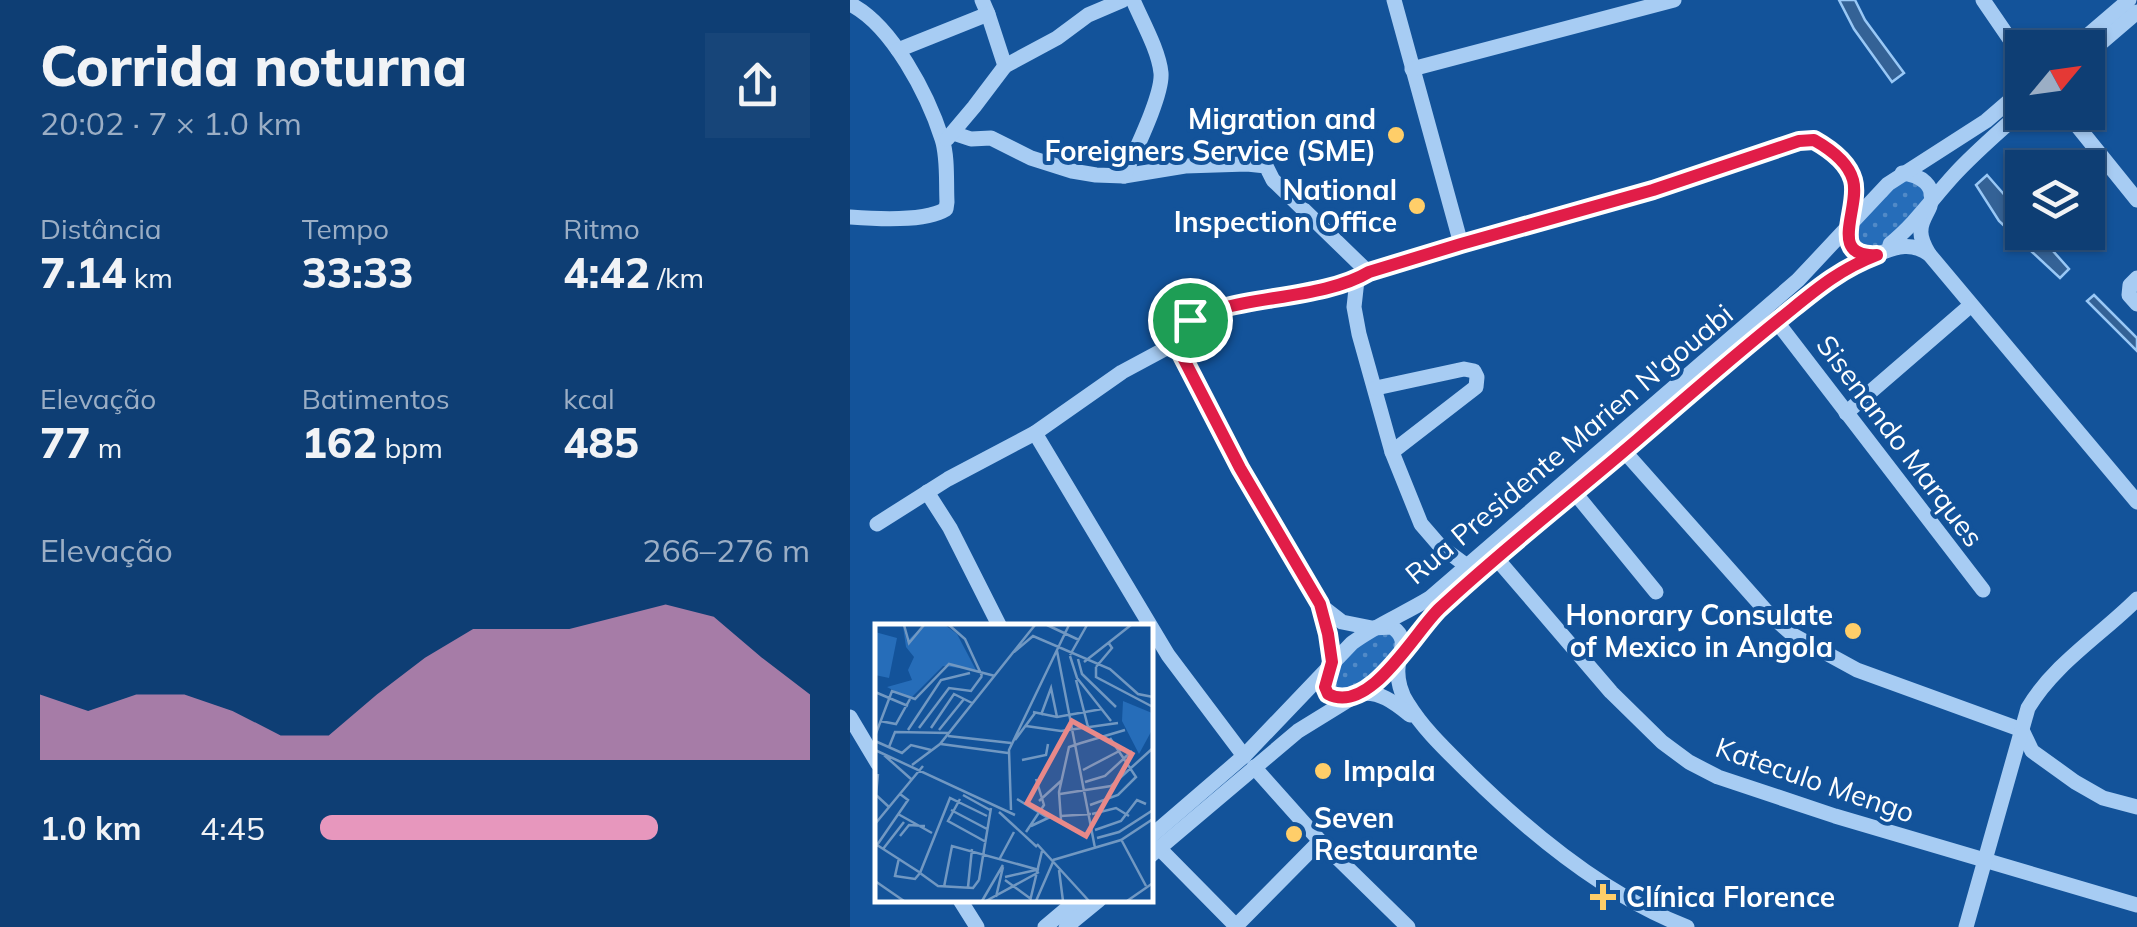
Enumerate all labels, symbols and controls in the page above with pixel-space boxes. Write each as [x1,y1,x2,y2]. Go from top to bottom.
north arrow [2005,30,2105,130]
map controls [2005,30,2105,250]
text: Corrida noturna [40,31,467,100]
button: share [705,33,810,138]
place label: Migration and Foreigners Service (SME) [1044,101,1376,168]
text: 20:02 · 7 × 1.0 km [40,103,302,143]
marker: Migration and Foreigners Service (SME) [1385,124,1407,146]
button: layers [2005,150,2105,250]
place label: National Inspection Office [1174,172,1397,239]
marker: National Inspection Office [1406,195,1428,217]
text: Distância [40,211,162,246]
text: Tempo [302,211,389,246]
text: Ritmo [563,211,640,246]
text: 7.14 [40,246,127,299]
text: 33:33 [302,246,413,299]
text: 4:42 [563,246,650,299]
text: km [127,260,173,295]
text: /km [650,260,704,295]
pin [1148,278,1233,363]
icon: arrive [1163,293,1218,348]
street label: Rua Presidente Marien N'gouabi [1398,296,1740,591]
street label: Sisenando Marques [1809,328,1991,553]
text: Elevação [40,381,156,416]
text: Batimentos [302,381,450,416]
text: kcal [563,381,615,416]
text: 77 [40,416,90,469]
text: 162 [302,416,377,469]
text: 485 [563,416,639,469]
text: m [90,430,122,465]
text: bpm [377,430,443,465]
text: Elevação [40,530,173,570]
text: 266–276 m [642,530,810,570]
place label: Honorary Consulate of Mexico in Angola [1565,597,1833,664]
marker: Honorary Consulate of Mexico in Angola [1842,620,1864,642]
inset map [875,624,1152,902]
street label: Kateculo Mengo [1711,729,1919,830]
place label: Impala [1343,753,1436,788]
marker: Impala [1312,760,1334,782]
place label: Seven Restaurante [1314,800,1478,867]
text: 1.0 km [40,808,142,848]
text: 4:45 [200,808,265,848]
marker: Seven Restaurante [1283,823,1305,845]
place label: Clínica Florence [1626,879,1835,914]
marker: Clínica Florence [1590,884,1616,910]

